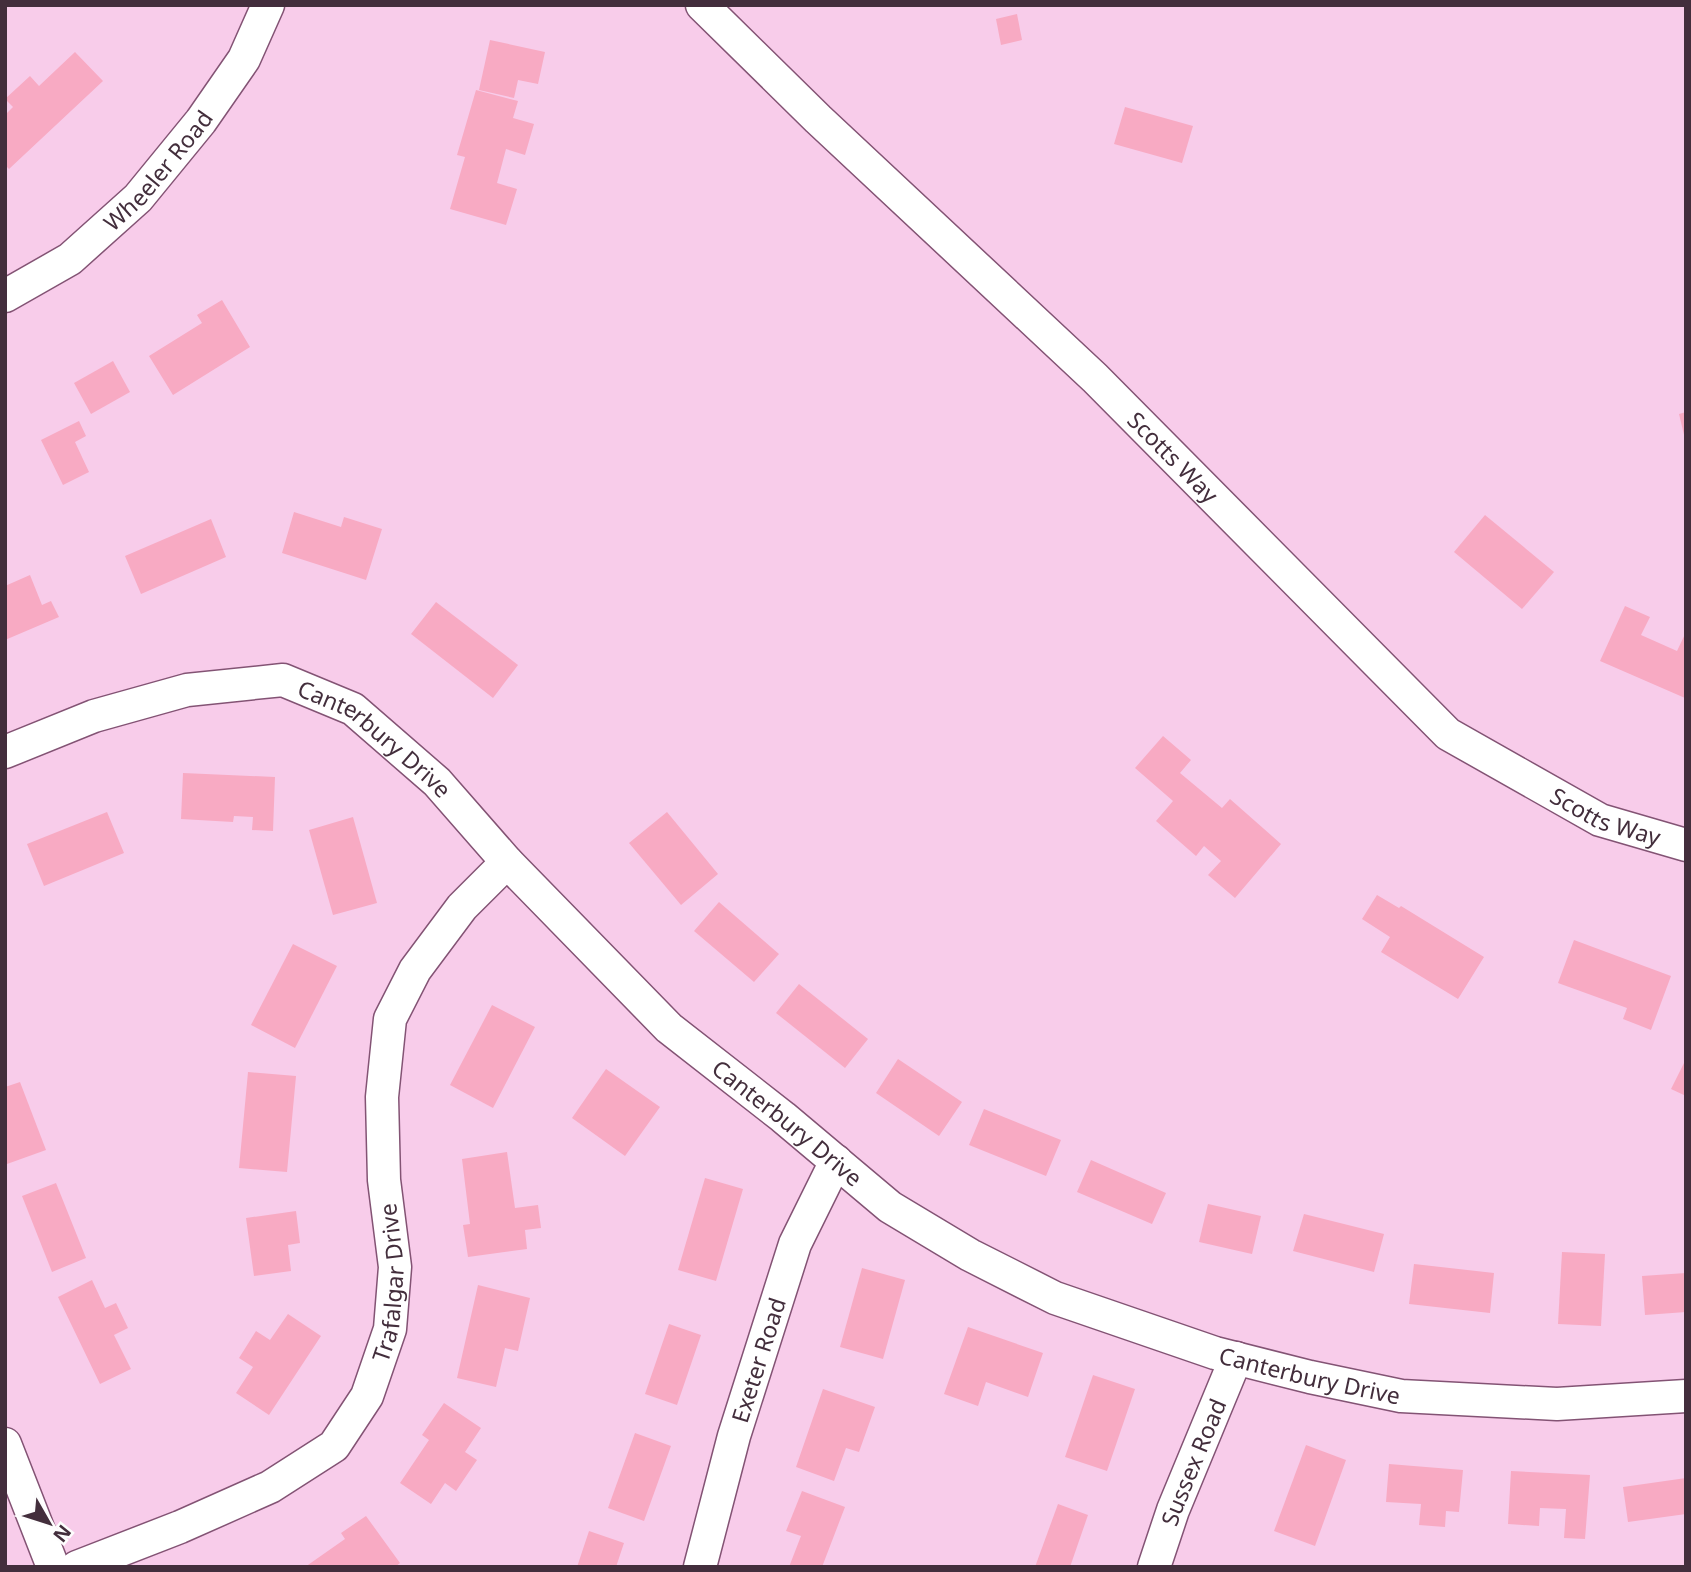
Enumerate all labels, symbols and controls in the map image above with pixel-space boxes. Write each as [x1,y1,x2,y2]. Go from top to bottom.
street label: Wheeler Road [96,104,220,238]
street label: Scotts Way [1121,404,1226,510]
street label: Canterbury Drive [293,672,459,804]
street label: Scotts Way [1545,779,1665,853]
street label: Canterbury Drive [706,1052,869,1193]
street label: Trafalgar Drive [364,1202,411,1366]
street label: Exeter Road [723,1293,793,1427]
street label: Canterbury Drive [1216,1339,1403,1411]
street label: Sussex Road [1153,1394,1233,1530]
north arrow [14,1488,84,1558]
text: N [47,1520,77,1548]

